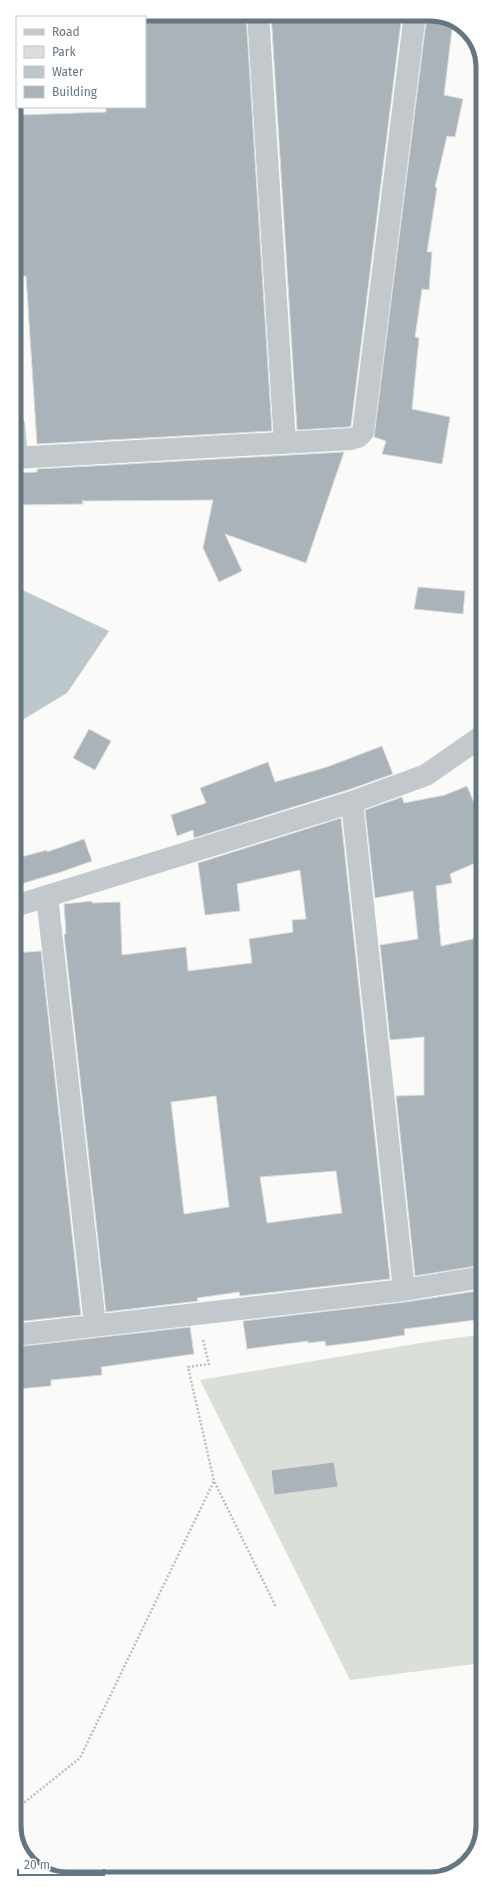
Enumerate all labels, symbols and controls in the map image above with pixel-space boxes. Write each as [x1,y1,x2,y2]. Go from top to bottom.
legend [16,16,146,108]
text: Road [52,25,80,39]
text: Park [52,45,76,59]
text: Water [52,65,84,79]
text: Building [52,85,98,99]
scale bar [18,1851,104,1877]
text: 20 m [24,1858,50,1872]

